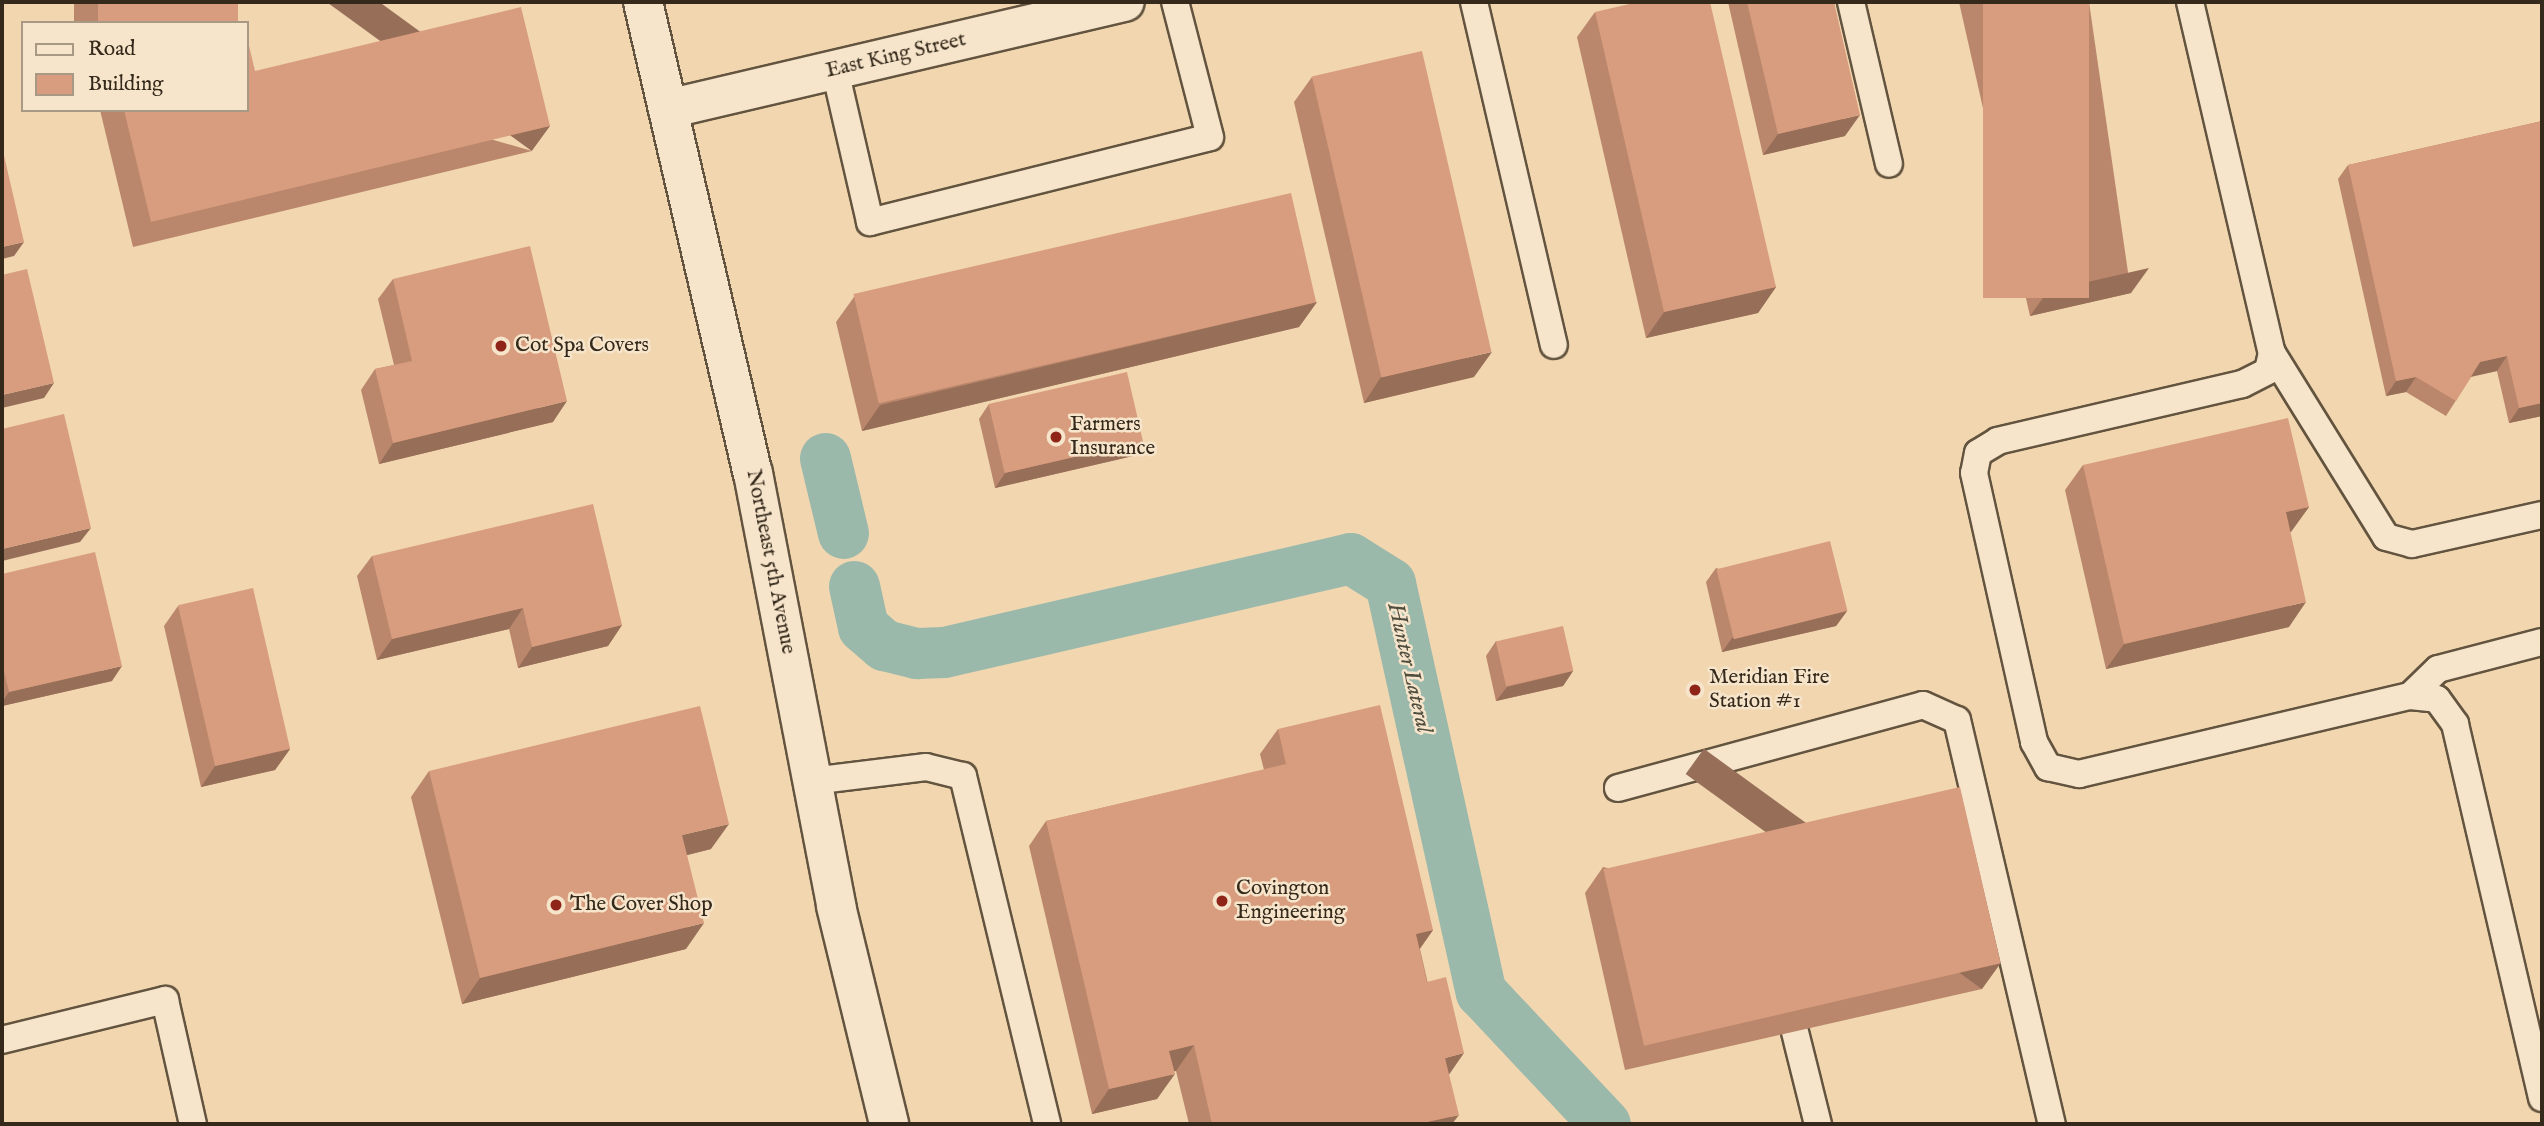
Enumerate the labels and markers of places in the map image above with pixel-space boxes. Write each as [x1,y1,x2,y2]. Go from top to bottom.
place label: Cot Spa Covers [515,333,649,359]
marker: Cot Spa Covers [493,338,509,354]
place label: Farmers Insurance [1070,412,1155,462]
marker: Farmers Insurance [1048,429,1064,445]
place label: Meridian Fire Station #1 [1709,665,1829,715]
marker: Meridian Fire Station #1 [1687,682,1703,698]
place label: Covington Engineering [1236,876,1345,926]
place label: The Cover Shop [570,892,713,918]
marker: Covington Engineering [1214,893,1230,909]
marker: The Cover Shop [548,897,564,913]

